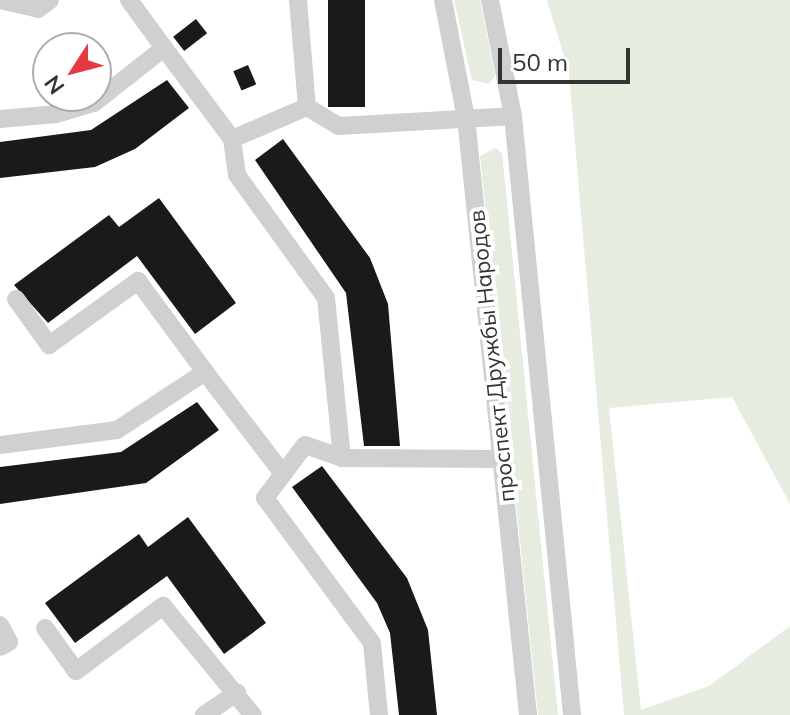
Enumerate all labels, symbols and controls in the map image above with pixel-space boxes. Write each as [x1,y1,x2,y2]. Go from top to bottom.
north arrow [32,32,112,112]
scale bar [502,32,634,82]
text: 50 m [512,47,568,77]
text: N [38,70,70,100]
street label: проспект Дружбы Народов [464,209,520,503]

